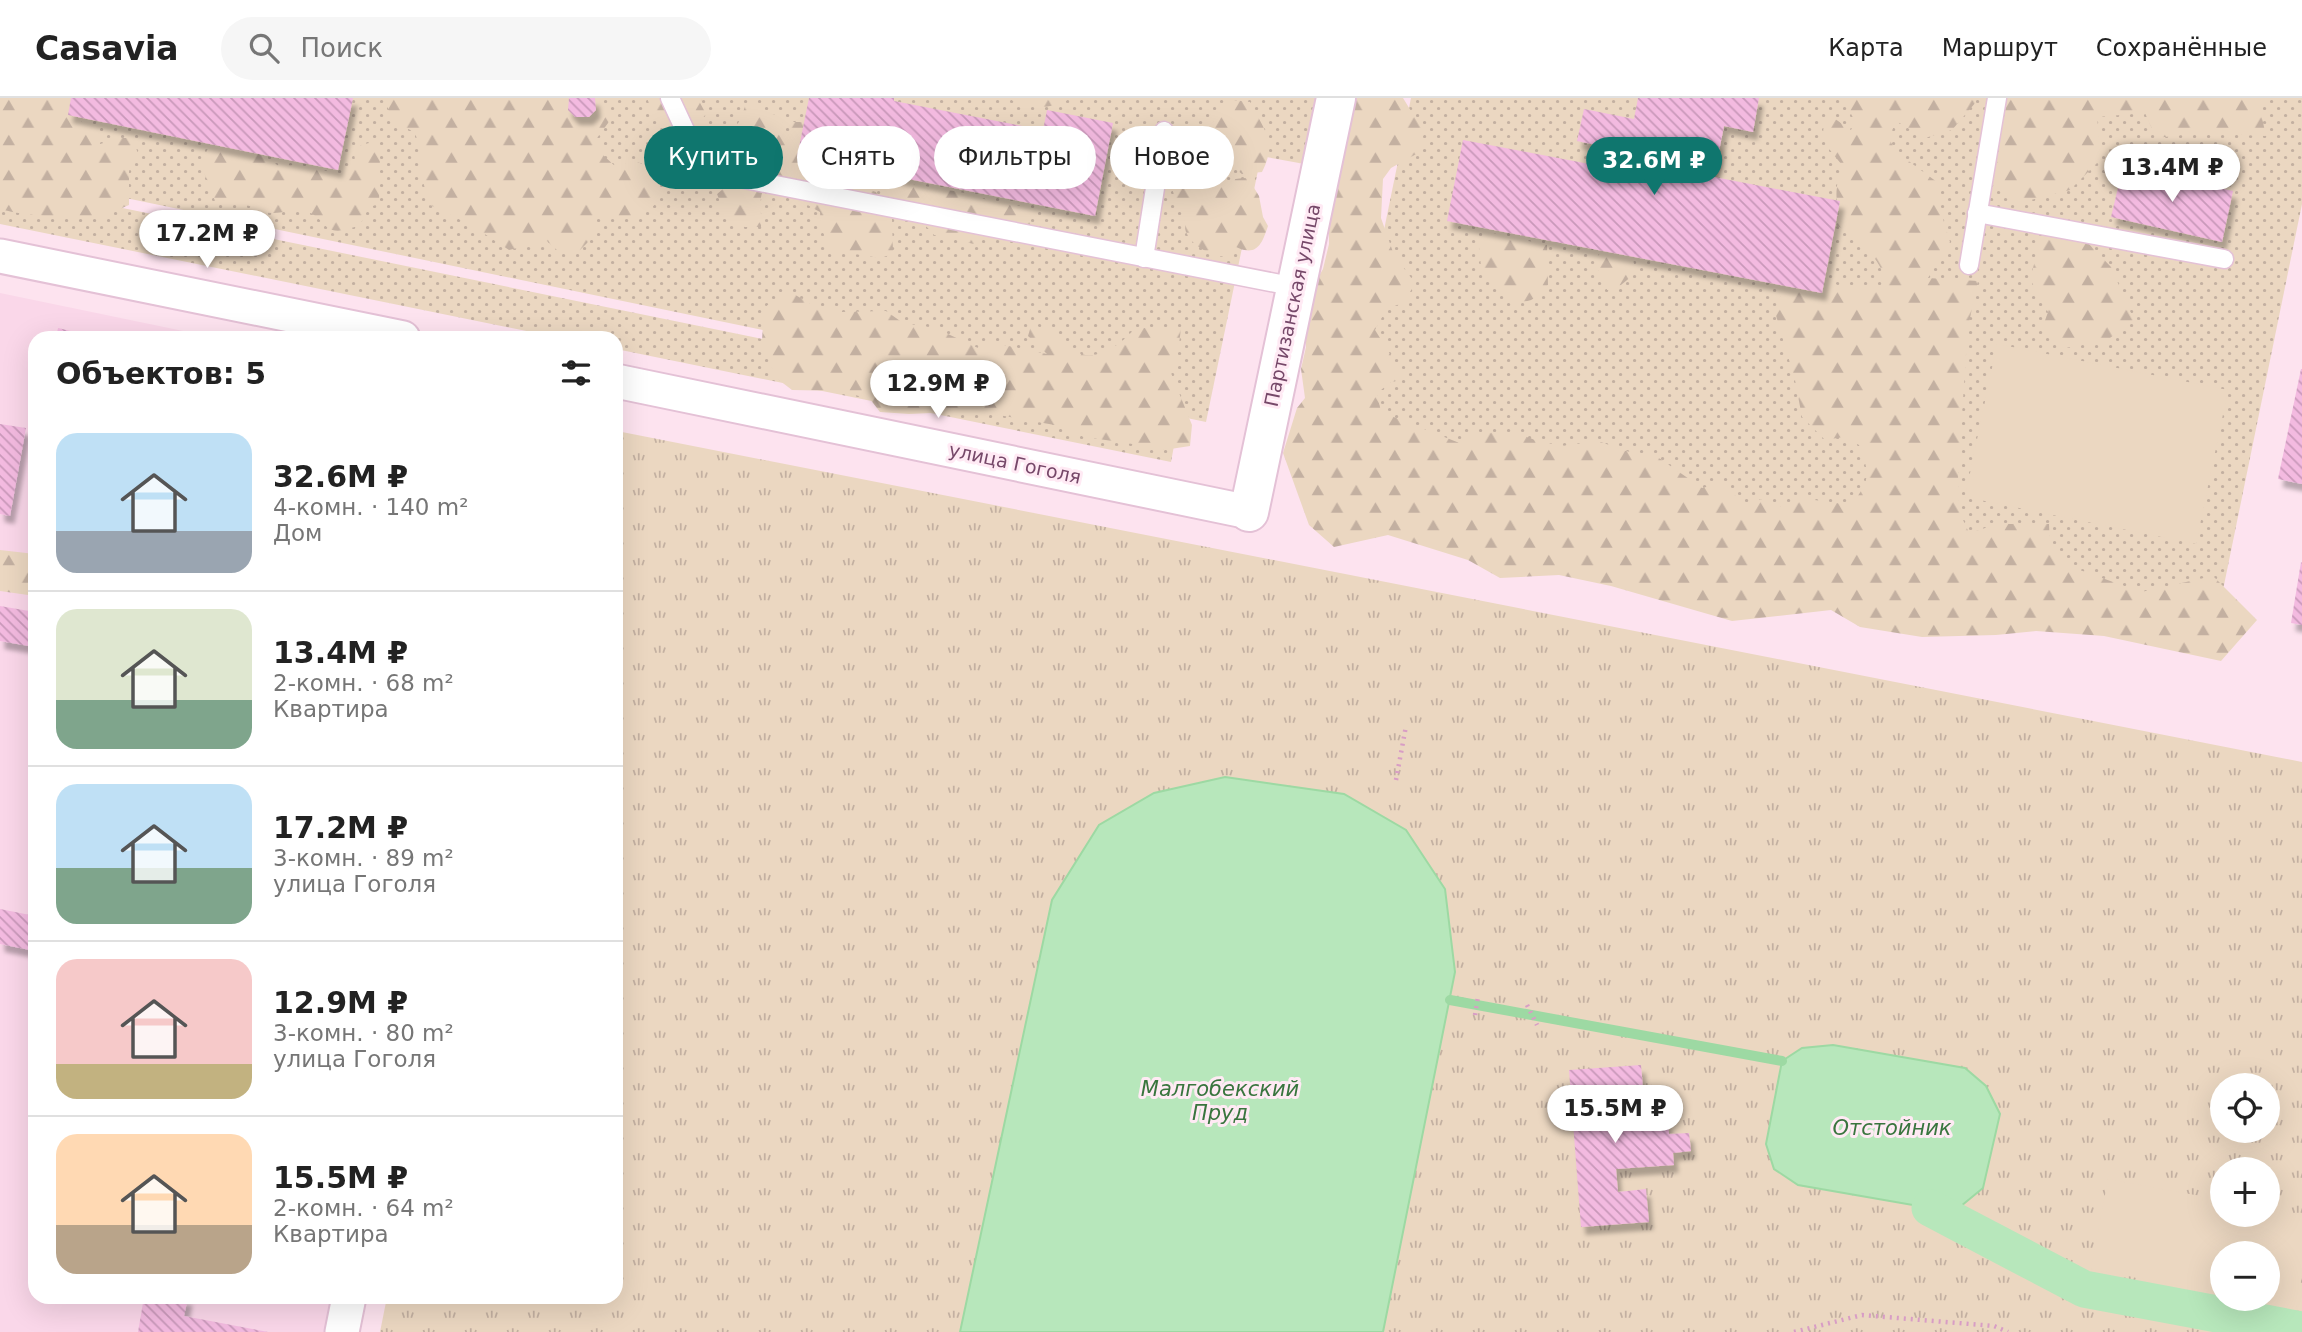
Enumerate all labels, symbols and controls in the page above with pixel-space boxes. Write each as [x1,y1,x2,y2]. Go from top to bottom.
search box [221,17,711,80]
text: Casavia [35,29,179,68]
icon: search [245,29,283,67]
text: Поиск [301,33,383,63]
text: Карта [1828,34,1904,62]
text: Маршрут [1942,34,2058,62]
text: Сохранённые [2096,34,2267,62]
chip: Купить [644,126,783,189]
chip: Снять [797,126,920,189]
chip: Фильтры [934,126,1096,189]
chip: Новое [1110,126,1234,189]
pin: 32.6M ₽ [1589,138,1719,197]
pin: 13.4M ₽ [2107,144,2237,204]
text: 32.6M ₽ [1602,147,1706,173]
text: 13.4M ₽ [2120,154,2224,180]
street label: Партизанская улица [1260,202,1324,408]
pin: 17.2M ₽ [142,211,272,270]
text: 17.2M ₽ [155,220,259,246]
icon: filters [557,354,595,392]
text: Объектов: 5 [56,356,266,391]
pin: 12.9M ₽ [873,360,1003,420]
text: 12.9M ₽ [886,370,990,396]
street label: улица Гоголя [947,438,1083,488]
text: 32.6M ₽ [273,459,408,494]
icon: home [112,461,196,545]
text: 4-комн. · 140 m² [273,494,468,520]
text: Дом [273,520,322,546]
text: 13.4M ₽ [273,635,408,670]
icon: home [112,637,196,721]
text: 2-комн. · 68 m² [273,670,454,696]
text: Квартира [273,696,389,722]
text: 17.2M ₽ [273,810,408,845]
icon: home [112,812,196,896]
text: 3-комн. · 89 m² [273,845,454,871]
text: улица Гоголя [273,871,436,897]
text: 12.9M ₽ [273,985,408,1020]
icon: home [112,987,196,1071]
text: 3-комн. · 80 m² [273,1020,454,1046]
text: улица Гоголя [273,1046,436,1072]
map controls [2210,1073,2280,1311]
button: locate [2210,1073,2280,1143]
water label: Малгобекский Пруд [1141,1077,1299,1125]
pin: 15.5M ₽ [1550,1086,1680,1145]
text: 15.5M ₽ [1563,1095,1667,1121]
water label: Отстойник [1832,1116,1952,1140]
button: + [2210,1157,2280,1227]
text: 15.5M ₽ [273,1160,408,1195]
icon: home [112,1162,196,1246]
text: 2-комн. · 64 m² [273,1195,454,1221]
text: Квартира [273,1221,389,1247]
button: − [2210,1241,2280,1311]

